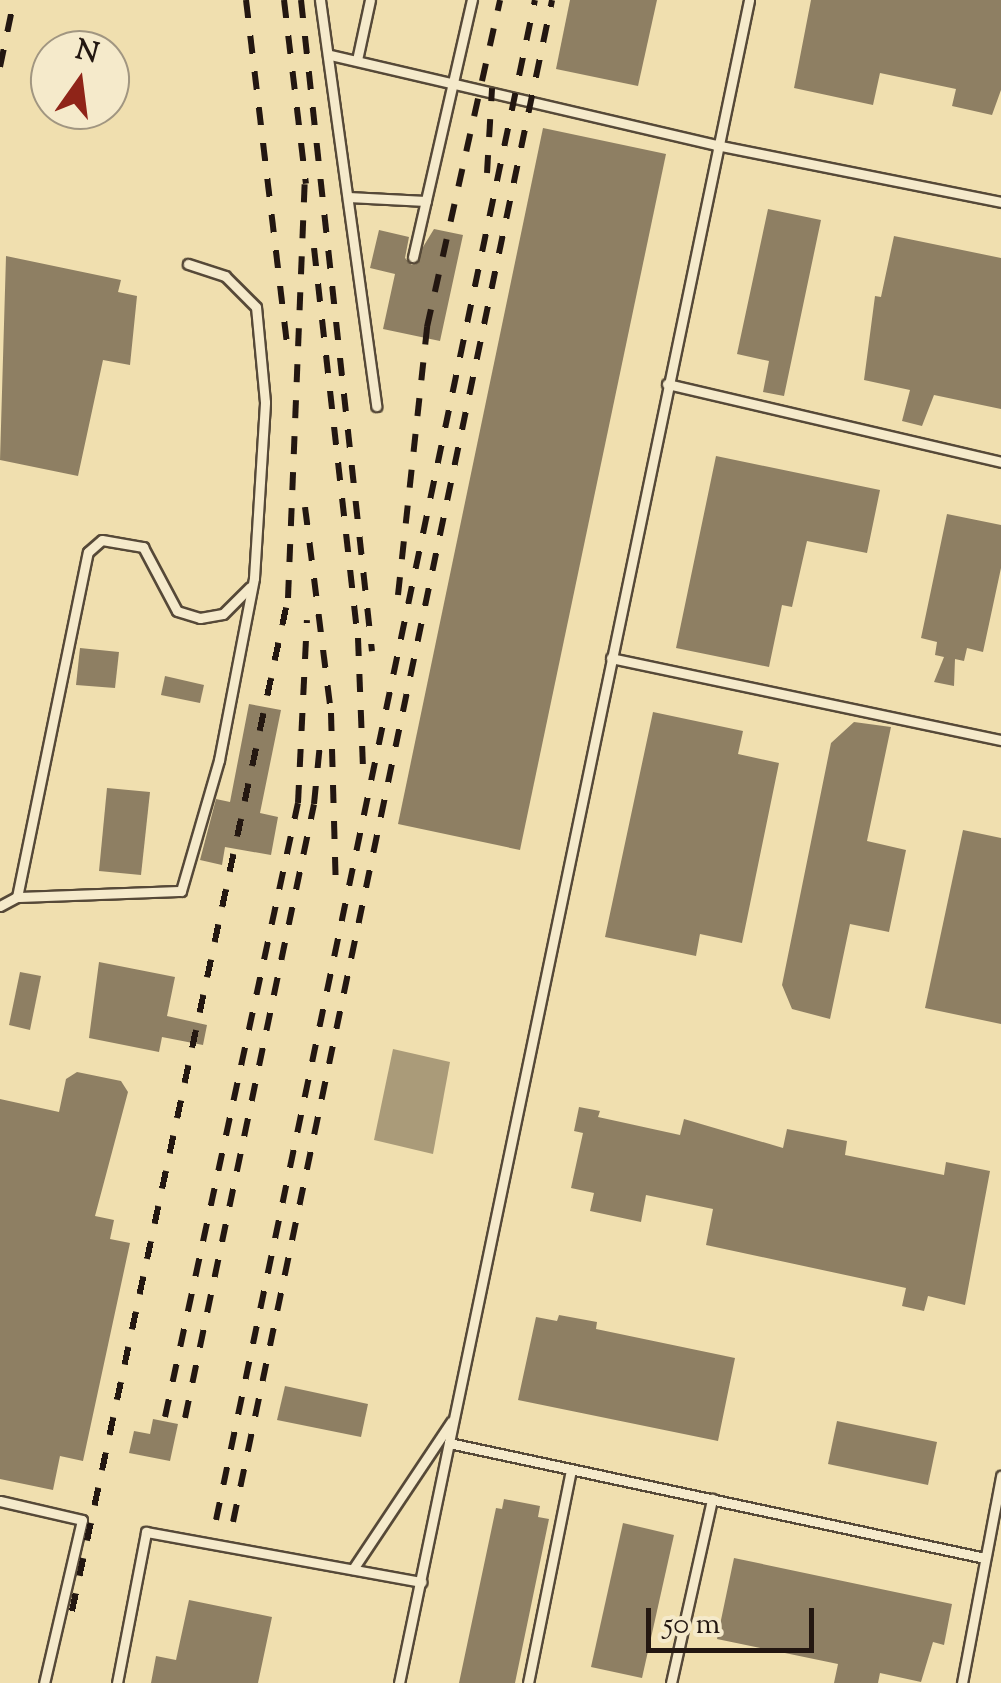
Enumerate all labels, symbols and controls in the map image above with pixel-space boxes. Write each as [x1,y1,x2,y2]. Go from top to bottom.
north arrow [30,30,130,130]
text: N [71,31,102,75]
scale bar [651,1588,818,1650]
text: 50 m [663,1604,720,1647]

